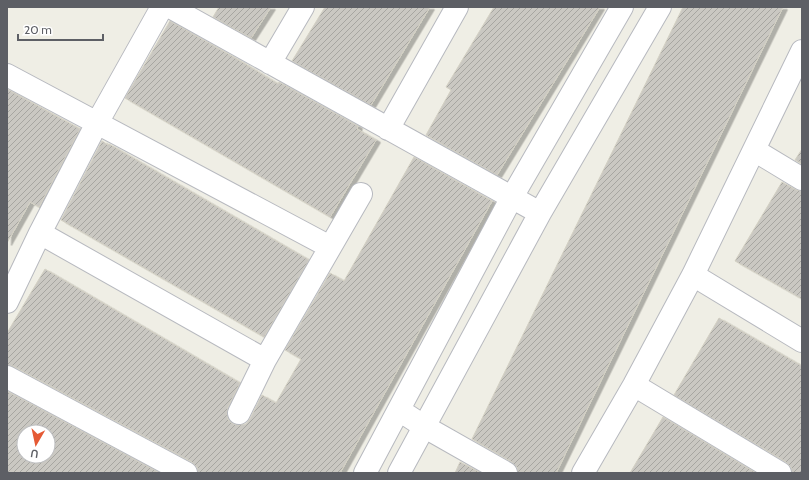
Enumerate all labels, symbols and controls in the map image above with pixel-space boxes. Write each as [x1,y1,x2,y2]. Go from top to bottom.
scale bar [18,16,103,42]
text: 20 m [24,22,52,37]
north arrow [16,424,56,464]
text: U [29,446,39,461]

